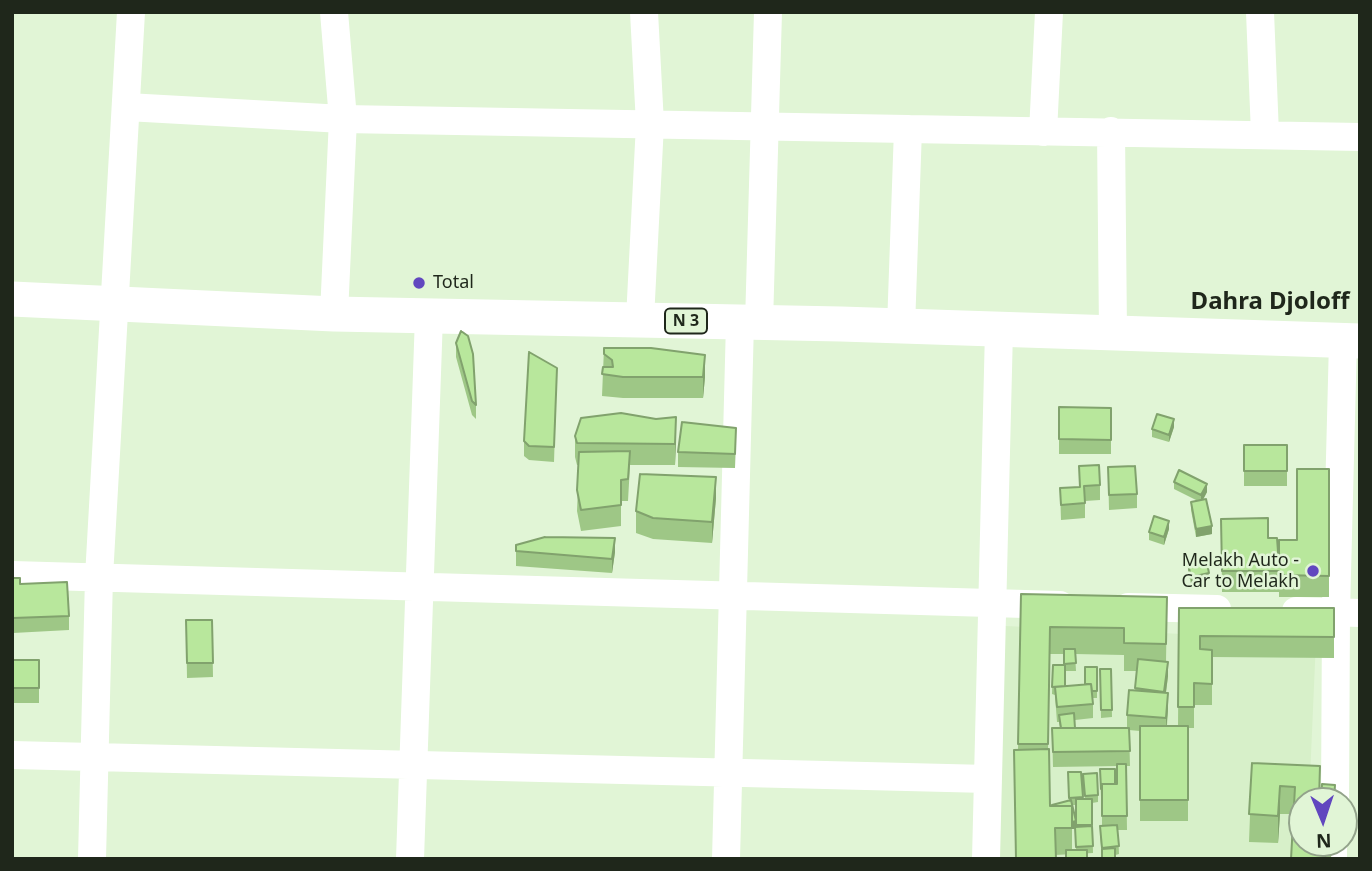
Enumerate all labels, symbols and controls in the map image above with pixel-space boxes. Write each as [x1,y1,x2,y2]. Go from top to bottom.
place label: Total [433,272,474,294]
marker: Total [411,275,427,291]
district label: Dahra Djoloff [1191,288,1349,316]
road number: N 3 [665,308,707,334]
place label: Melakh Auto - Car to Melakh [1181,550,1299,592]
marker: Melakh Auto - Car to Melakh [1305,563,1321,579]
north arrow [1288,787,1358,857]
text: N [1315,828,1332,854]

